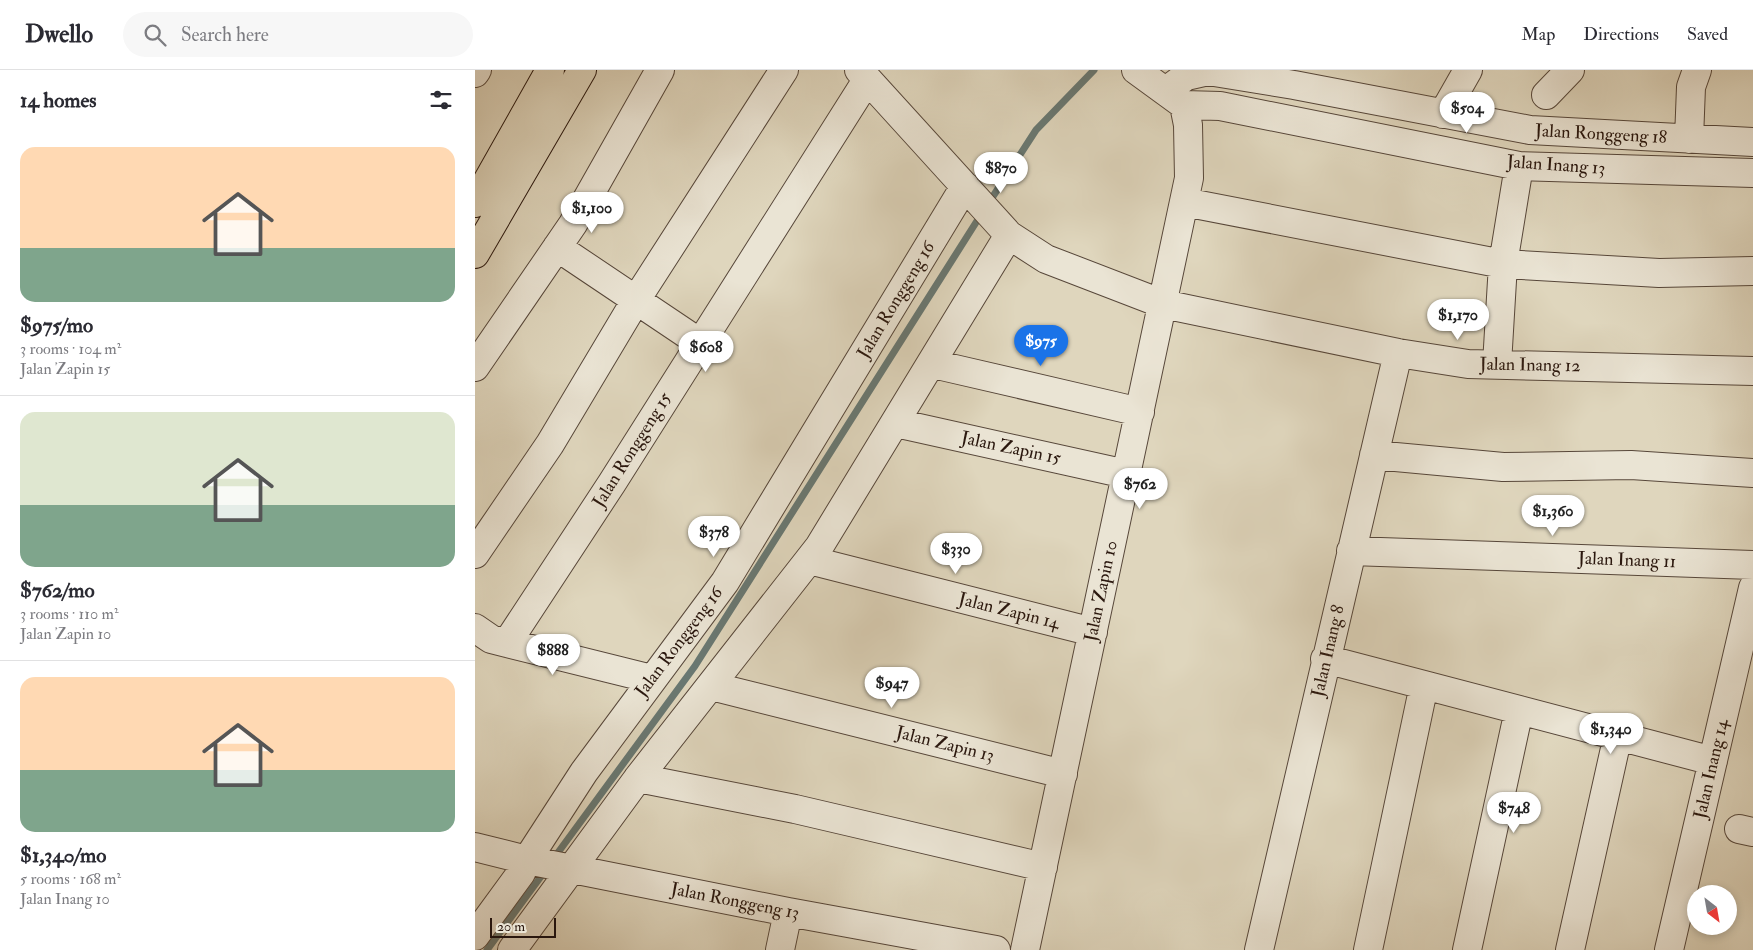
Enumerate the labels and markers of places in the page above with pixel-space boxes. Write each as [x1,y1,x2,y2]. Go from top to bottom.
pin: $504 [1437,92,1497,134]
pin: $870 [971,152,1031,194]
pin: $1,100 [551,191,633,234]
pin: $1,170 [1417,298,1499,341]
pin: $975 [1011,324,1071,367]
pin: $608 [676,330,736,373]
pin: $762 [1110,468,1170,510]
pin: $1,360 [1512,494,1594,537]
pin: $378 [684,516,744,558]
pin: $330 [926,532,986,575]
pin: $888 [523,634,583,676]
pin: $947 [862,666,922,709]
pin: $1,340 [1570,712,1652,755]
pin: $748 [1484,792,1544,834]

